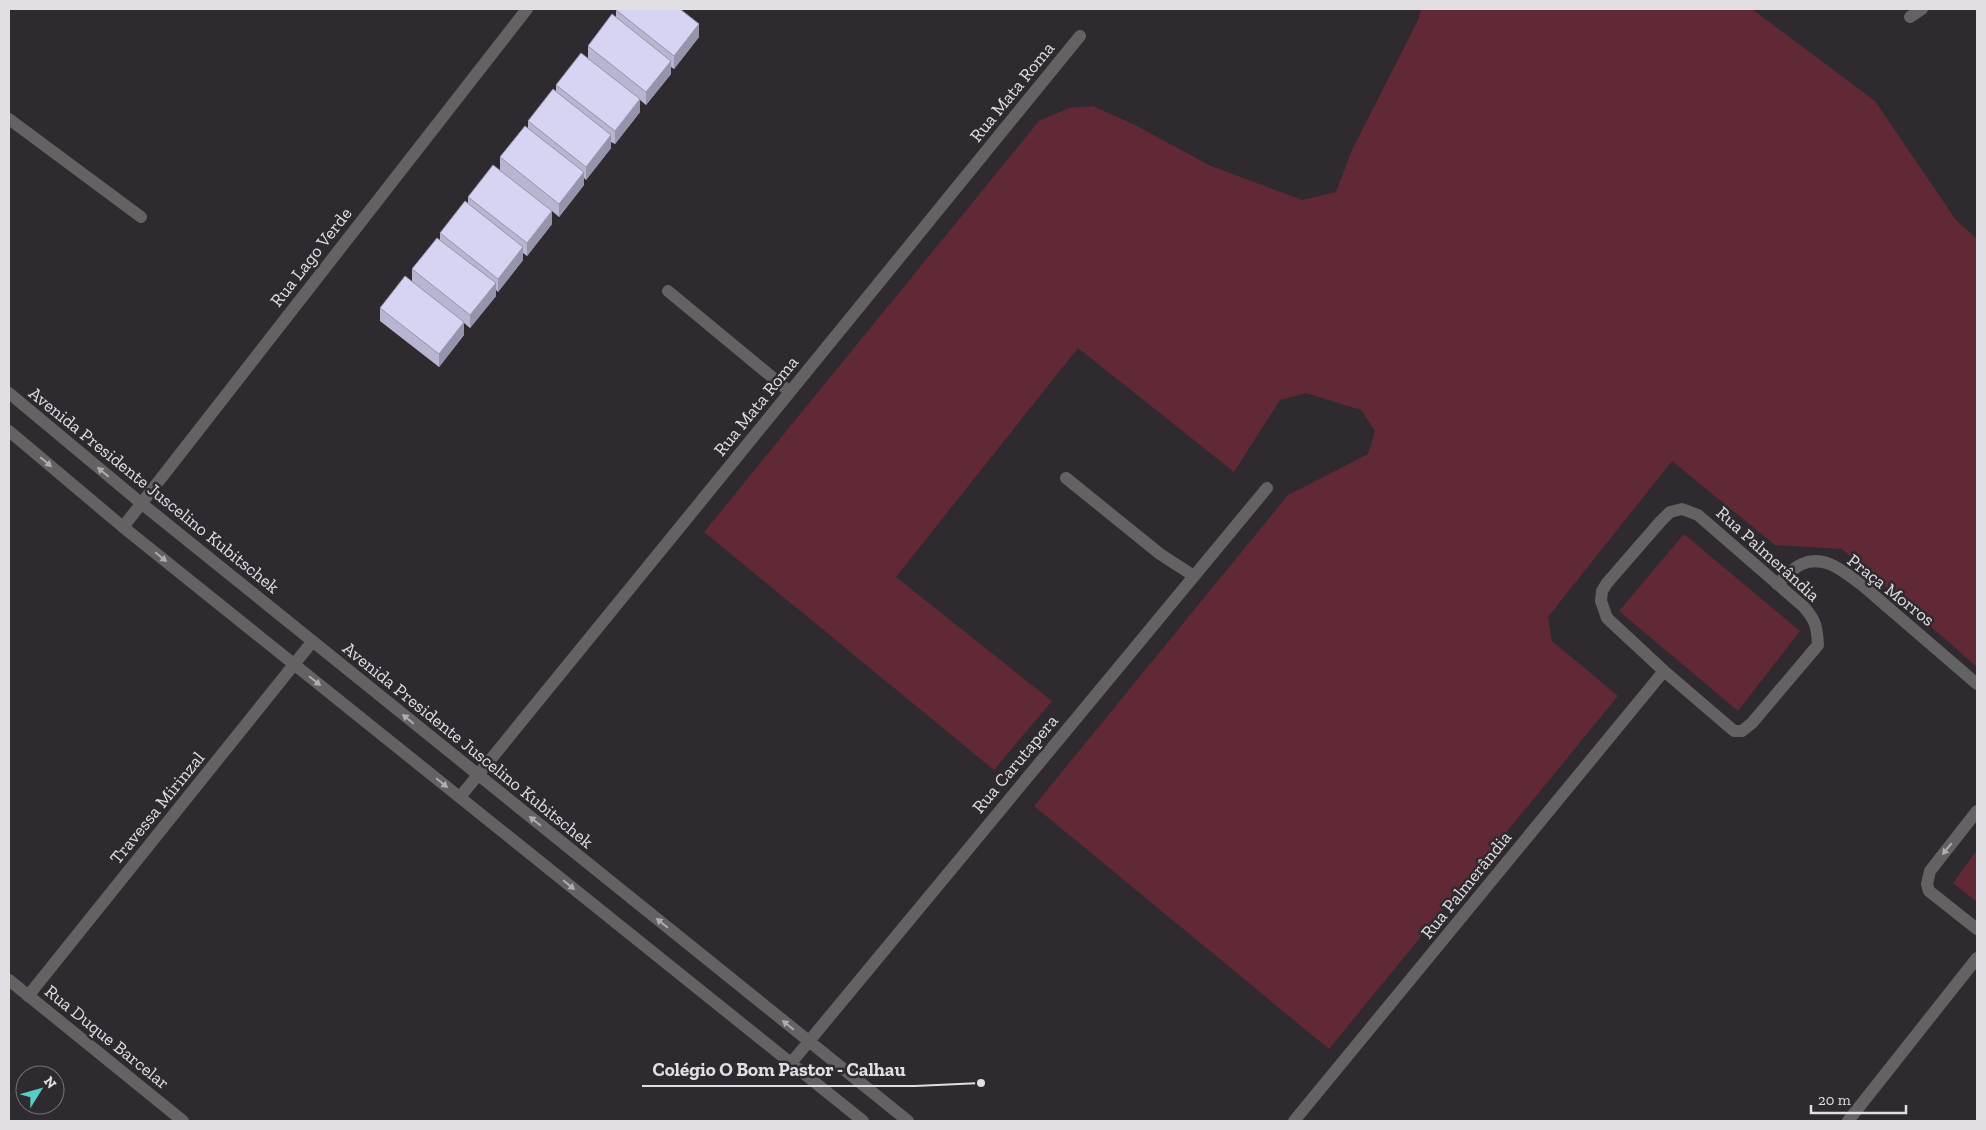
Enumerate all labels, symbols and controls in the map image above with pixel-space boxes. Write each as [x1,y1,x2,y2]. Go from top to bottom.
street label: Rua Mata Roma [965,37,1059,146]
street label: Rua Lago Verde [265,203,357,311]
street label: Rua Mata Roma [709,351,803,460]
street label: Avenida Presidente Juscelino Kubitschek [24,382,284,598]
one-way arrow [39,457,52,468]
one-way arrow [97,466,110,477]
street label: Rua Palmerândia [1712,502,1825,606]
street label: Praça Morros [1843,549,1939,631]
one-way arrow [155,552,168,563]
street label: Avenida Presidente Juscelino Kubitschek [338,637,598,853]
one-way arrow [308,676,321,687]
street label: Rua Carutapera [967,710,1063,818]
one-way arrow [402,714,415,725]
street label: Travessa Mirinzal [105,747,209,869]
one-way arrow [435,777,448,788]
one-way arrow [529,816,542,827]
street label: Rua Palmerândia [1416,827,1516,943]
one-way arrow [1941,843,1952,856]
one-way arrow [562,879,575,890]
one-way arrow [655,917,668,928]
street label: Rua Duque Barcelar [40,980,174,1094]
one-way arrow [782,1019,795,1030]
callout: Colégio O Bom Pastor - Calhau [642,1052,915,1086]
text: Colégio O Bom Pastor - Calhau [652,1058,906,1081]
north arrow [15,1065,65,1115]
text: N [40,1073,60,1092]
scale bar [1811,1082,1906,1114]
text: 20 m [1818,1091,1851,1109]

